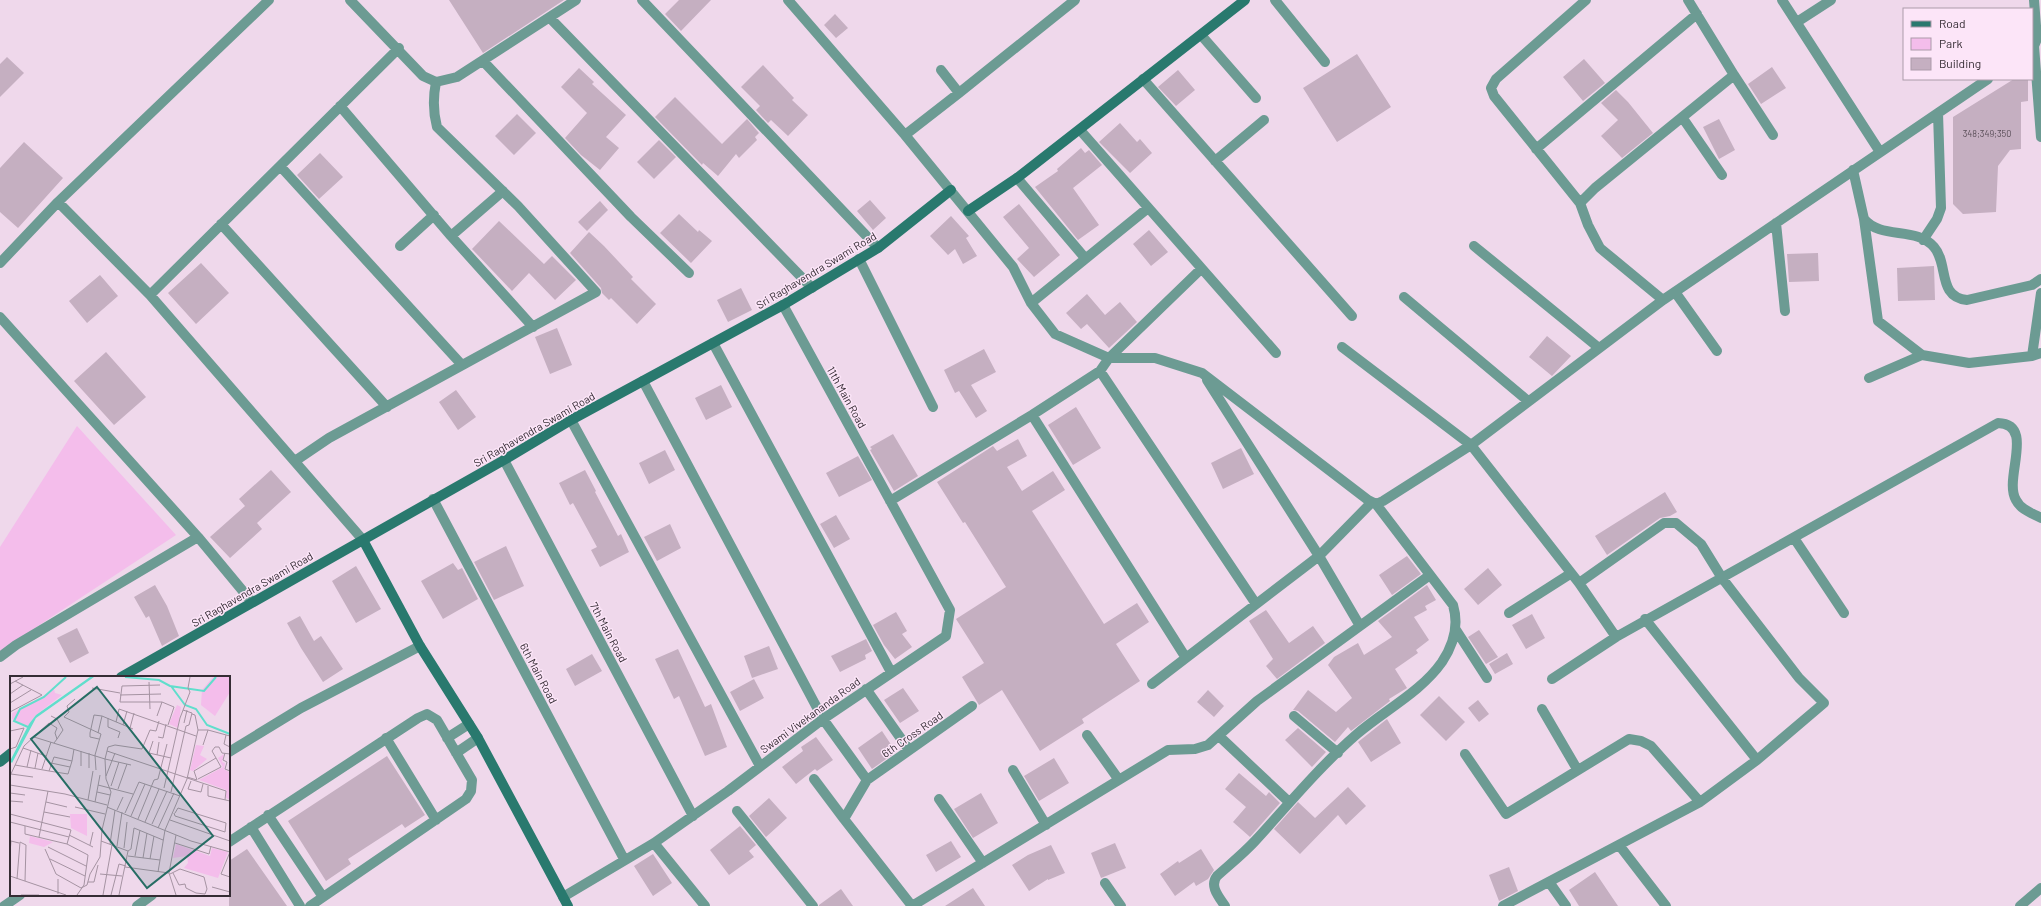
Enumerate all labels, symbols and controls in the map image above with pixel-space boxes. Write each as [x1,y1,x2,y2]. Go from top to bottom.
legend [1903,8,2033,80]
text: Road [1939,16,1966,30]
text: Park [1939,36,1963,50]
text: Building [1939,56,1981,70]
house number: 348;349;350 [1963,128,2011,139]
street label: Sri Raghavendra Swami Road [754,229,878,311]
street label: 11th Main Road [825,364,869,430]
street label: Sri Raghavendra Swami Road [471,389,597,469]
street label: Sri Raghavendra Swami Road [189,549,315,629]
street label: 7th Main Road [588,600,630,664]
street label: 6th Main Road [518,641,560,705]
street label: Swami Vivekananda Road [757,674,863,756]
inset map [10,676,230,896]
street label: 6th Cross Road [879,708,945,760]

